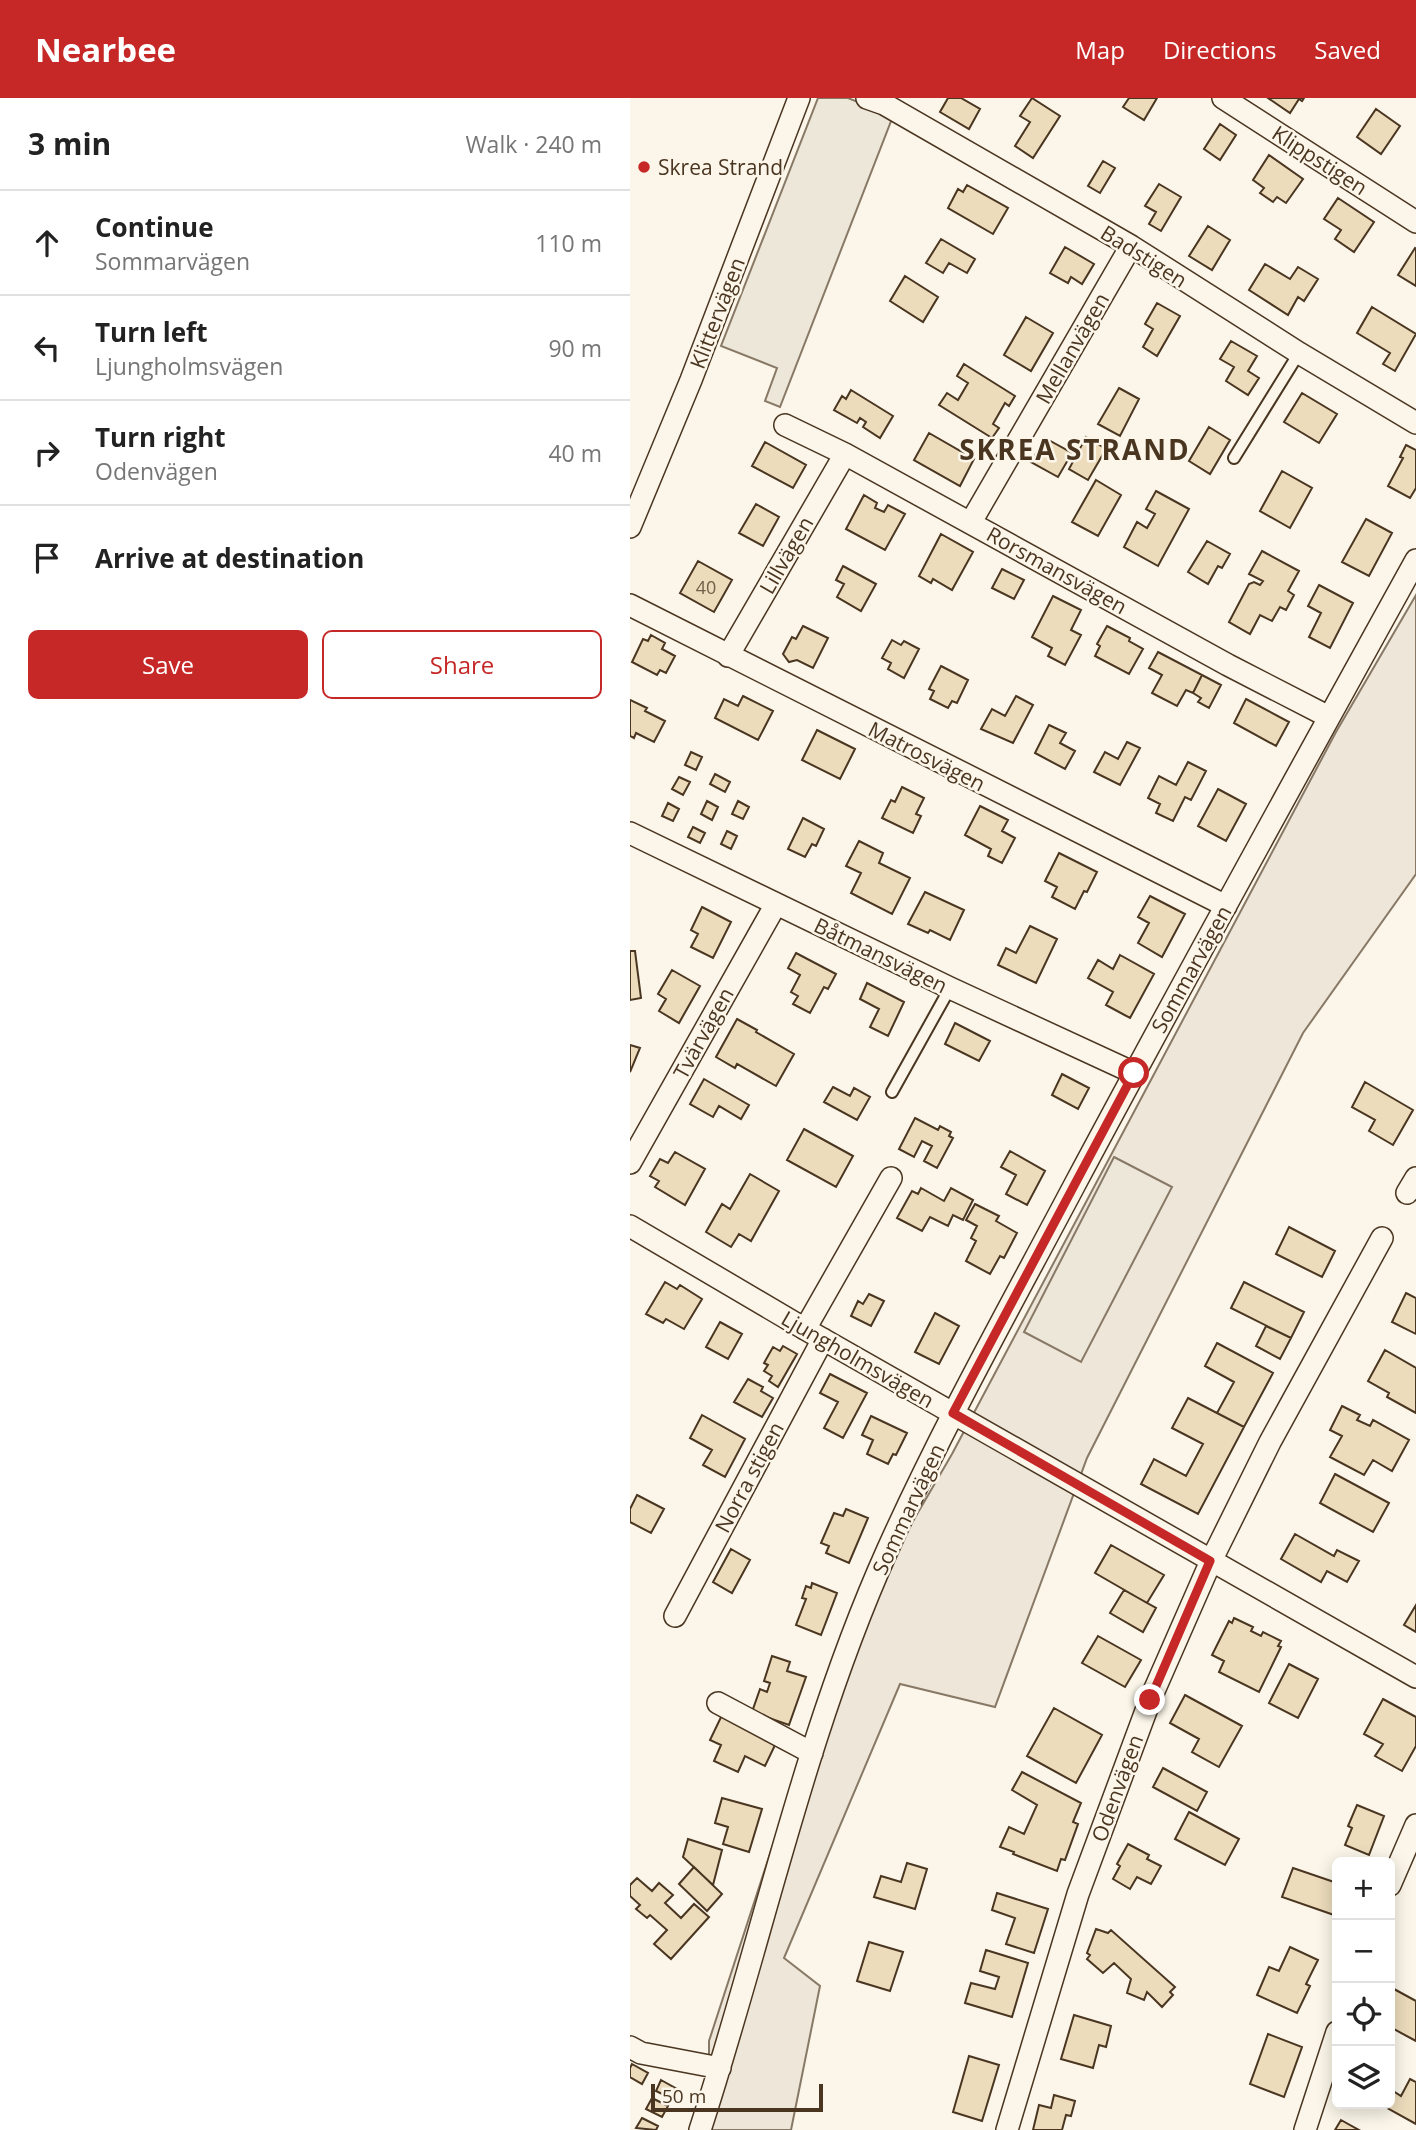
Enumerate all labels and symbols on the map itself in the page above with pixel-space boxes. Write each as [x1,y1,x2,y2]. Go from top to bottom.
street label: Klippstigen [1267,119,1373,201]
place label: Skrea Strand [658,153,783,181]
marker: Skrea Strand [636,159,652,175]
street label: Badstigen [1095,218,1193,294]
street label: Klittervägen [683,253,751,373]
street label: Mellanvägen [1029,287,1115,409]
district label: SKREA STRAND [959,430,1191,468]
street label: Lillvägen [753,511,819,599]
street label: Rorsmansvägen [982,520,1132,620]
house number: 40 [696,575,716,599]
street label: Matrosvägen [864,715,990,797]
street label: Sommarvägen [1144,900,1238,1038]
street label: Båtmansvägen [810,911,952,999]
street label: Tvärvägen [666,982,740,1084]
route start [1118,1057,1149,1088]
street label: Ljungholmsvägen [777,1304,939,1414]
street label: Norra stigen [708,1417,790,1537]
street label: Sommarvägen [865,1439,951,1579]
route end [1134,1684,1165,1715]
street label: Odenvägen [1085,1731,1149,1845]
scale bar [651,2081,822,2113]

